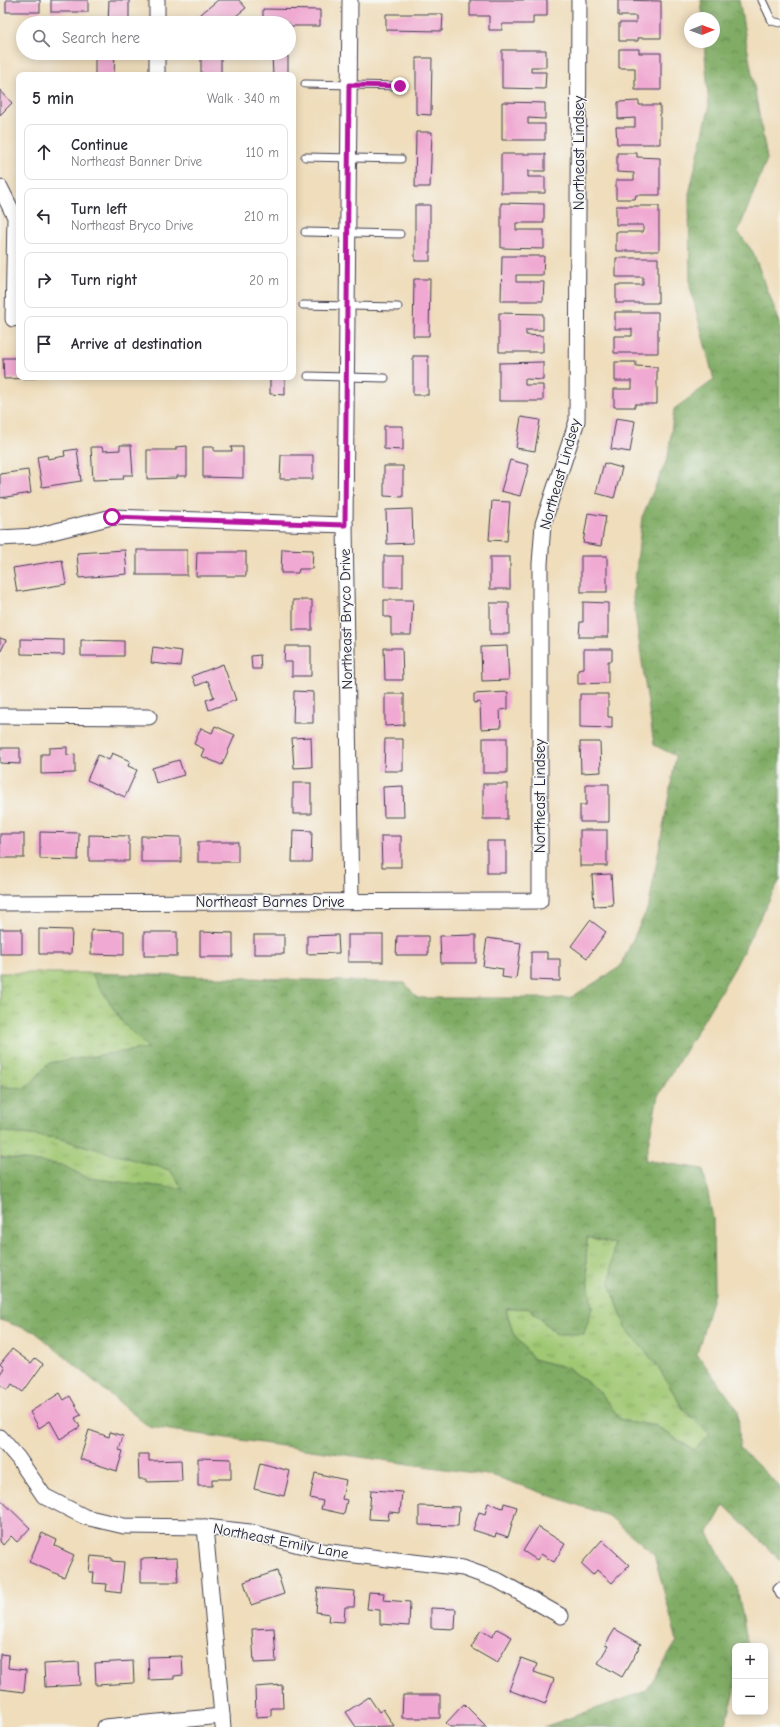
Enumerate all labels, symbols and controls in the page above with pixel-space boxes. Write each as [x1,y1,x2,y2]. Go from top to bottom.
north arrow [684,12,720,48]
search box [16,16,296,60]
icon: search [30,27,52,49]
text: Search here [62,29,140,47]
route end [391,77,409,95]
text: 5 min [32,89,74,108]
text: Walk · 340 m [207,91,280,106]
street label: Northeast Lindsey [570,95,588,210]
text: Continue [71,136,128,154]
icon: ahead [33,141,55,163]
text: 110 m [246,145,279,160]
text: Northeast Banner Drive [71,154,202,169]
text: Turn left [71,200,127,218]
icon: left [33,205,55,227]
text: 210 m [244,209,279,224]
text: Northeast Bryco Drive [71,218,193,233]
icon: right [33,269,55,291]
text: Turn right [71,271,137,289]
text: 20 m [249,273,279,288]
icon: arrive [33,333,55,355]
text: Arrive at destination [71,335,202,353]
street label: Northeast Lindsey [536,416,585,531]
route start [103,508,121,526]
street label: Northeast Bryco Drive [336,548,356,690]
street label: Northeast Lindsey [531,738,549,853]
street label: Northeast Barnes Drive [195,893,345,911]
street label: Northeast Emily Lane [212,1519,351,1563]
map controls [732,1643,768,1715]
button: + [732,1643,768,1679]
button: − [732,1679,768,1715]

